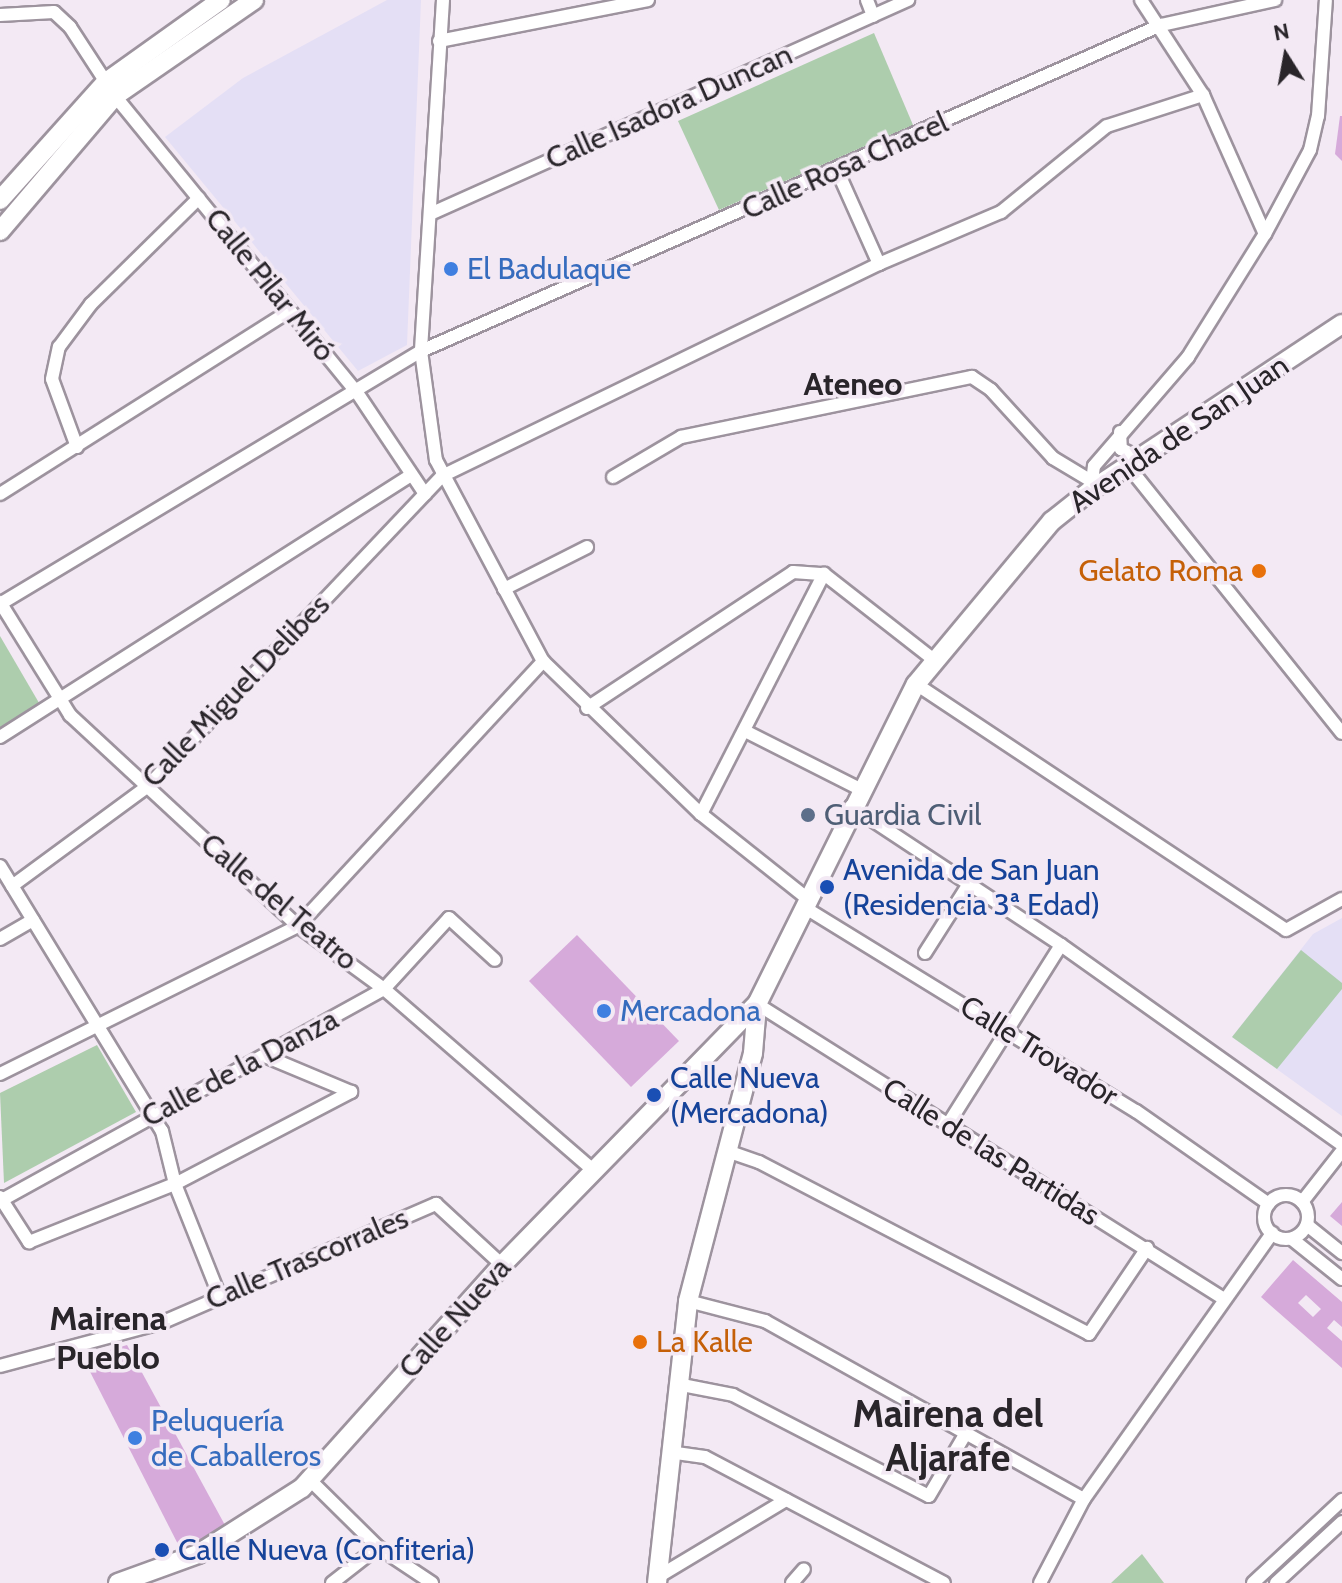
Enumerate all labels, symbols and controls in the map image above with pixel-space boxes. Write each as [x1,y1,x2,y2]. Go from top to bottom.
north arrow [1246,16,1326,96]
text: N [1271,17,1292,47]
street label: Calle Isadora Duncan [540,37,798,177]
street label: Calle Rosa Chacel [736,104,954,228]
street label: Calle Pilar Miró [197,201,343,369]
place label: El Badulaque [467,251,631,287]
marker: El Badulaque [442,260,460,278]
street label: Avenida de San Juan [1063,347,1295,521]
district label: Ateneo [803,365,903,403]
place label: Gelato Roma [1078,553,1243,589]
marker: Gelato Roma [1250,562,1268,580]
street label: Calle Miguel Delibes [135,587,337,795]
place label: Guardia Civil [824,797,981,833]
marker: Guardia Civil [799,806,817,824]
street label: Calle del Teatro [193,826,365,978]
place label: Avenida de San Juan (Residencia 3ª Edad) [843,852,1100,922]
marker: Avenida de San Juan (Residencia 3ª Edad) [818,878,836,896]
street label: Calle Trovador [953,988,1125,1114]
place label: Mercadona [620,993,761,1029]
street label: Calle de la Danza [136,1001,344,1135]
marker: Mercadona [595,1002,613,1020]
place label: Calle Nueva (Mercadona) [670,1060,829,1130]
street label: Calle de las Partidas [876,1071,1106,1233]
marker: Calle Nueva (Mercadona) [645,1086,663,1104]
street label: Calle Trascorrales [200,1200,414,1318]
street label: Calle Nueva [392,1250,518,1386]
district label: Mairena Pueblo [49,1298,167,1378]
place label: La Kalle [656,1324,753,1360]
marker: La Kalle [631,1333,649,1351]
district label: Mairena del Aljarafe [853,1391,1043,1480]
place label: Peluquería de Caballeros [151,1403,321,1474]
marker: Peluquería de Caballeros [126,1429,144,1447]
place label: Calle Nueva (Confiteria) [178,1532,475,1568]
marker: Calle Nueva (Confiteria) [153,1541,171,1559]

